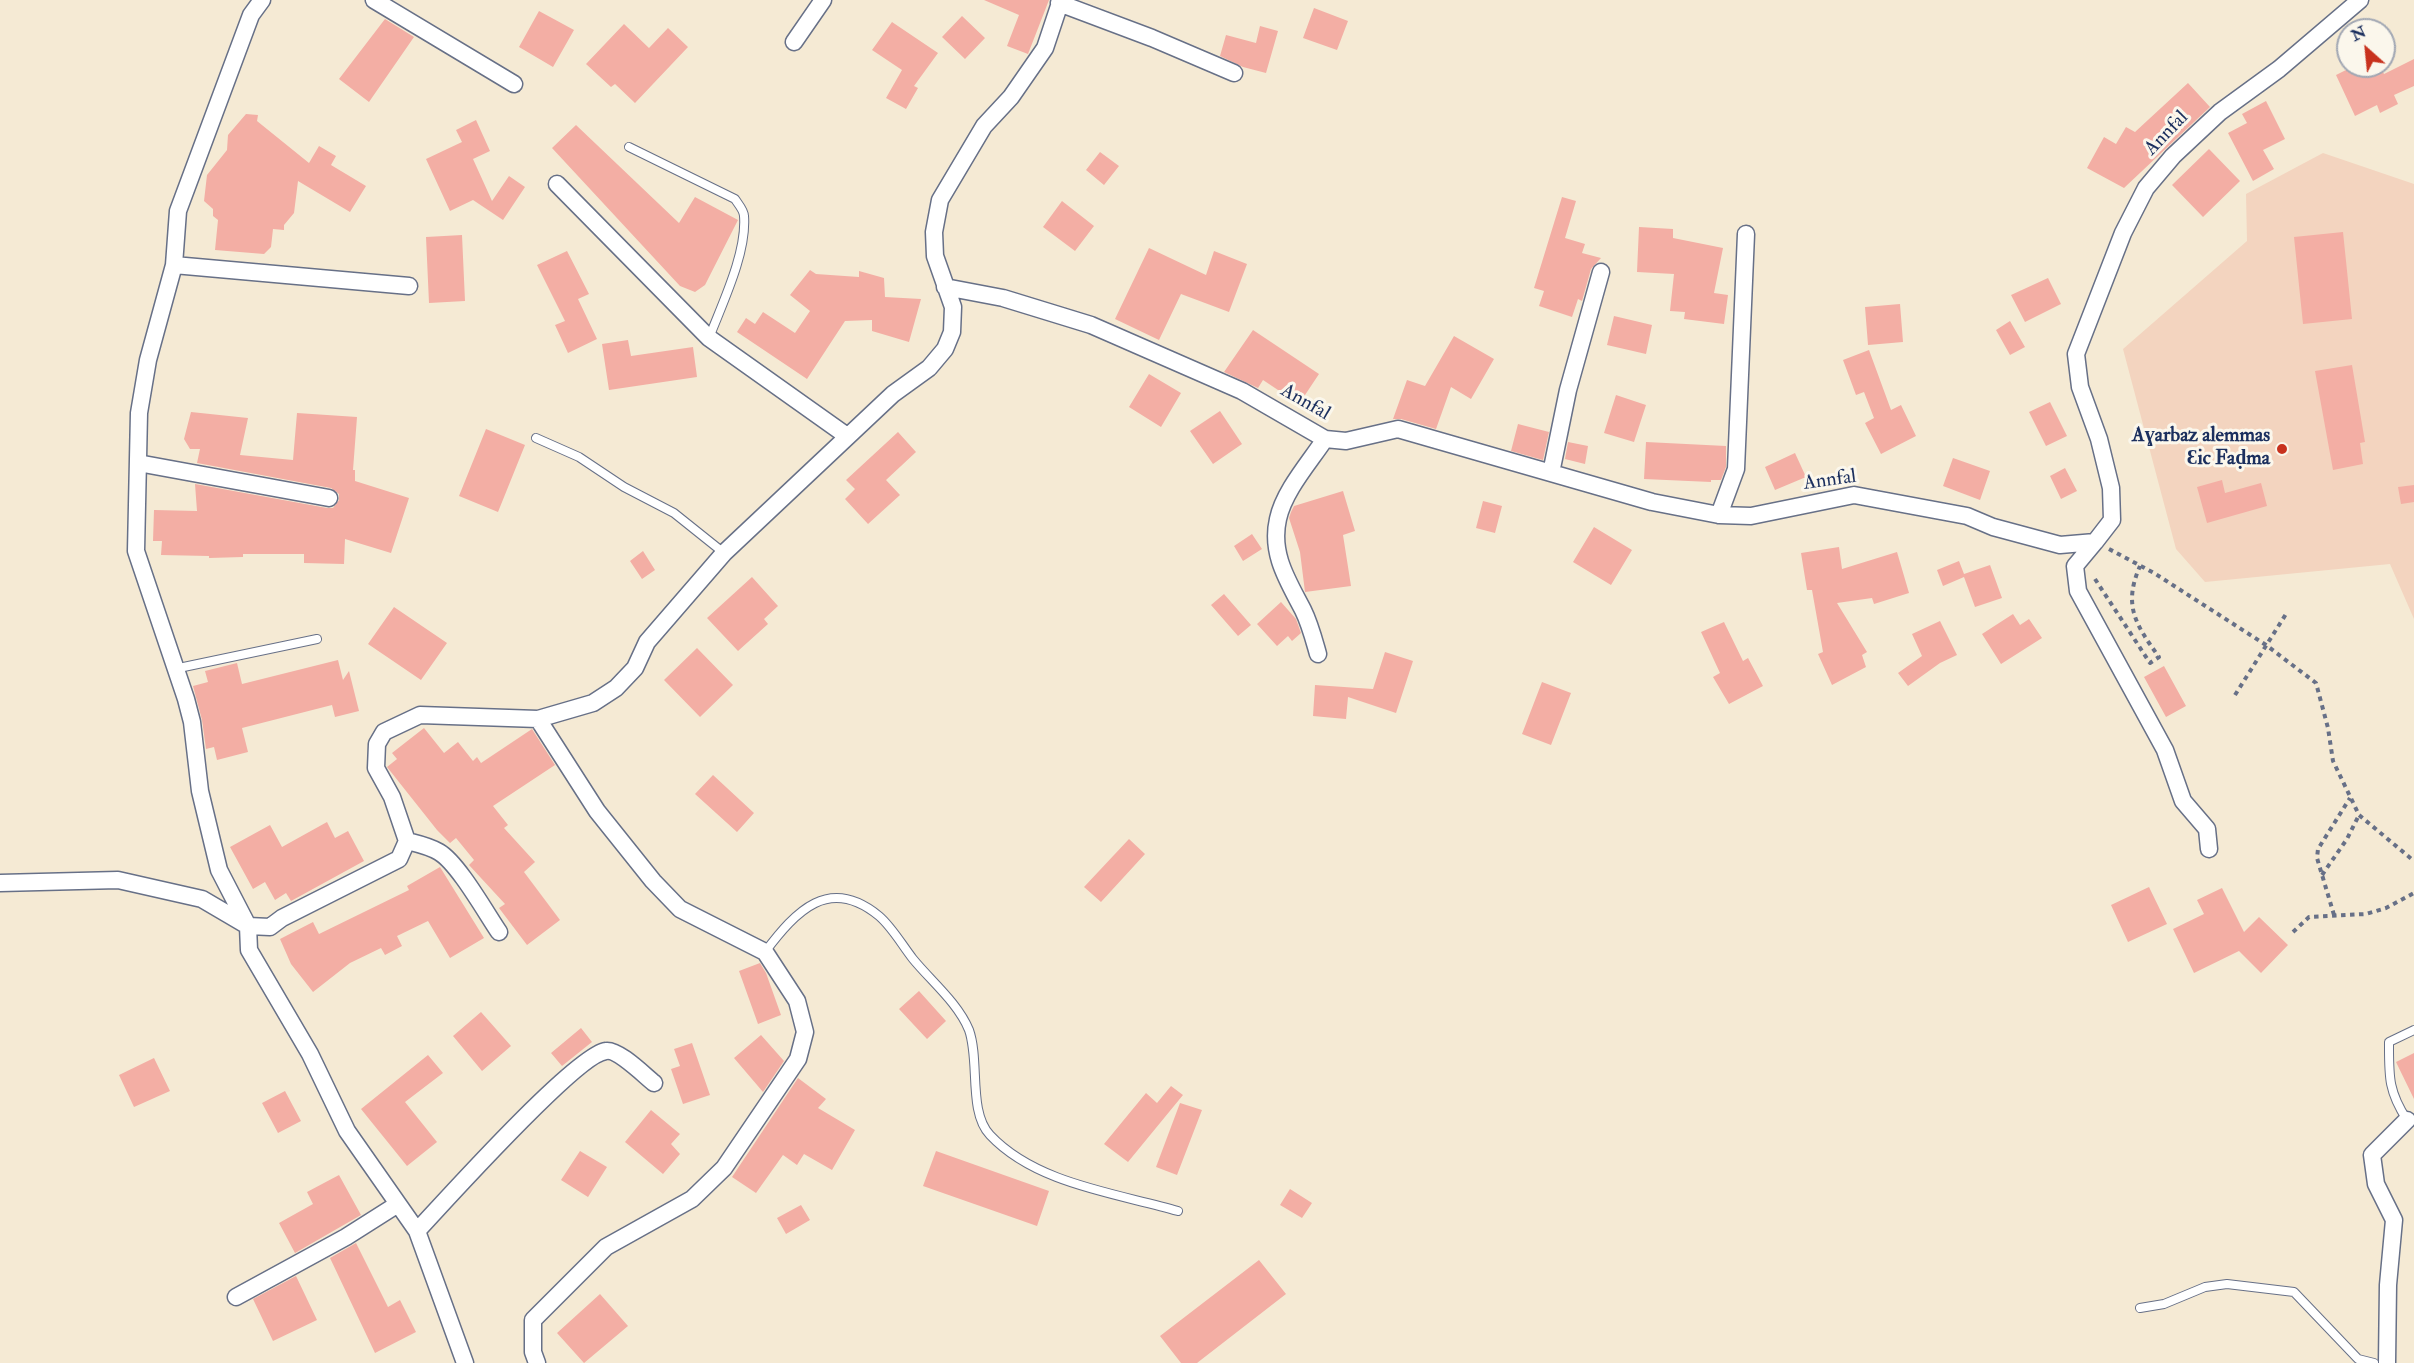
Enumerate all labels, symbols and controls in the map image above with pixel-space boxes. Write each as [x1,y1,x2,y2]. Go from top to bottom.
north arrow [2336,18,2396,78]
text: N [2348,22,2370,46]
street label: Annfal [2140,107,2194,161]
street label: Annfal [1276,379,1334,427]
place label: Aɣarbaz alemmas Ɛic Faḍma [2132,425,2270,472]
marker: Aɣarbaz alemmas Ɛic Faḍma [2275,442,2289,456]
street label: Annfal [1802,465,1858,497]

